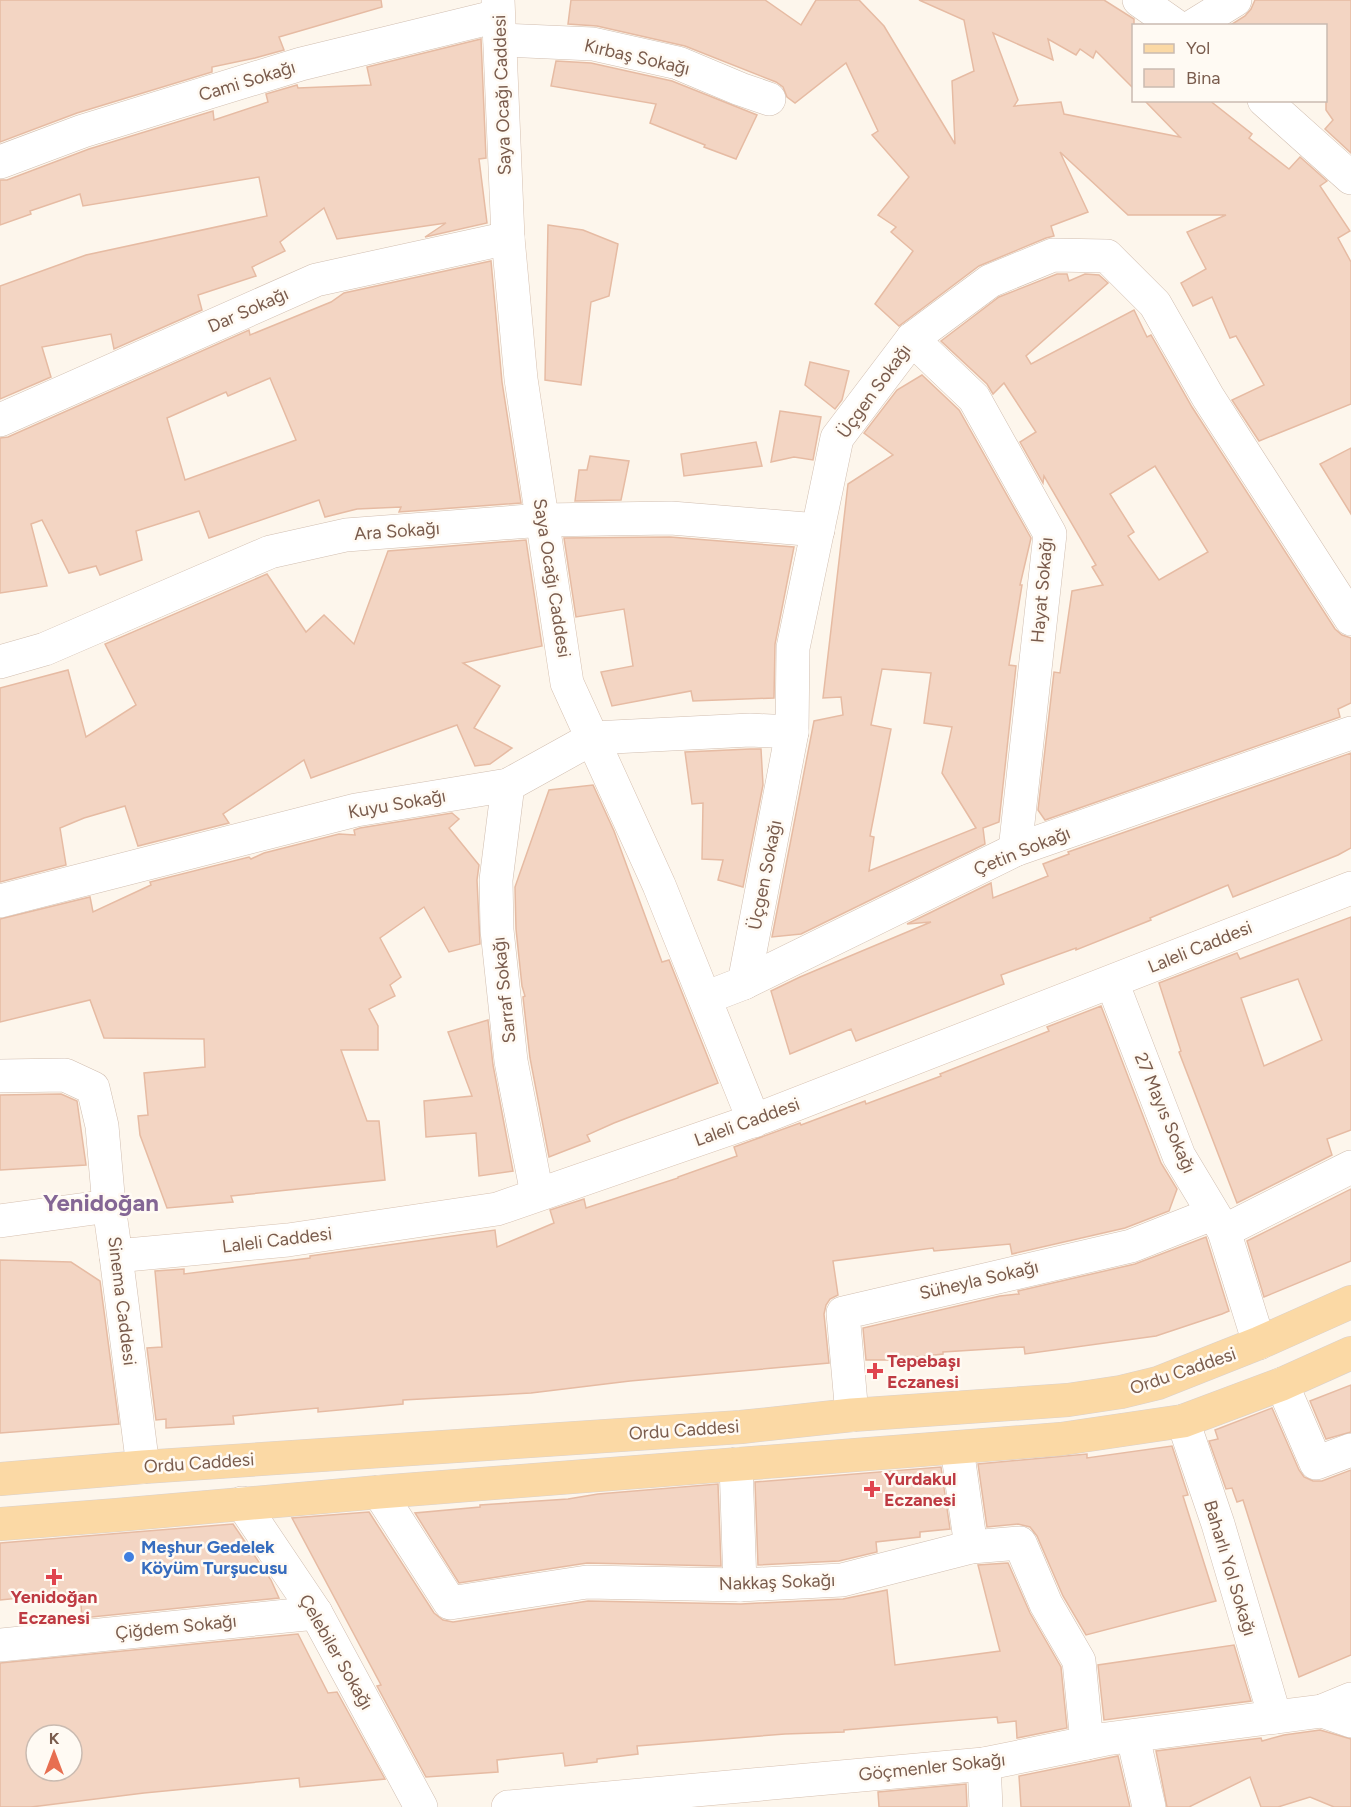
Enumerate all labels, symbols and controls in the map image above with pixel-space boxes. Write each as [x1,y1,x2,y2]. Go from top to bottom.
street label: Saya Ocağı Caddesi [488,14,516,176]
legend [1132,24,1327,102]
street label: Kırbaş Sokağı [582,34,692,80]
text: Yol [1186,37,1210,59]
street label: Cami Sokağı [196,56,298,106]
text: Bina [1186,67,1220,89]
street label: Dar Sokağı [204,282,292,338]
street label: Üçgen Sokağı [832,340,916,442]
street label: Saya Ocağı Caddesi [529,497,575,659]
street label: Ara Sokağı [353,517,441,545]
street label: Hayat Sokağı [1026,536,1058,644]
street label: Kuyu Sokağı [346,785,448,823]
street label: Üçgen Sokağı [744,818,786,932]
street label: Çetin Sokağı [970,822,1074,880]
street label: Laleli Caddesi [1145,916,1255,978]
street label: Sarraf Sokağı [487,936,521,1044]
street label: 27 Mayıs Sokağı [1130,1049,1200,1177]
street label: Laleli Caddesi [691,1093,803,1151]
district label: Yenidoğan [43,1188,159,1217]
street label: Laleli Caddesi [221,1222,333,1258]
street label: Sinema Caddesi [103,1235,141,1367]
street label: Süheyla Sokağı [917,1256,1041,1304]
street label: Ordu Caddesi [1127,1343,1239,1399]
place label: Tepebaşı Eczanesi [887,1350,961,1393]
marker: Tepebaşı Eczanesi [868,1364,882,1378]
street label: Ordu Caddesi [628,1415,740,1445]
street label: Ordu Caddesi [143,1448,255,1478]
place label: Yurdakul Eczanesi [884,1468,956,1511]
marker: Yurdakul Eczanesi [865,1482,879,1496]
street label: Baharlı Yol Sokağı [1199,1498,1261,1638]
place label: Meşhur Gedelek Köyüm Turşucusu [141,1536,288,1579]
marker: Meşhur Gedelek Köyüm Turşucusu [122,1550,136,1564]
street label: Nakkaş Sokağı [718,1569,836,1595]
marker: Yenidoğan Eczanesi [47,1570,61,1584]
place label: Yenidoğan Eczanesi [11,1586,97,1629]
street label: Çelebiler Sokağı [294,1590,378,1714]
street label: Çiğdem Sokağı [114,1610,238,1644]
north arrow [24,1723,84,1783]
text: K [49,1729,60,1748]
street label: Göçmenler Sokağı [858,1748,1006,1786]

